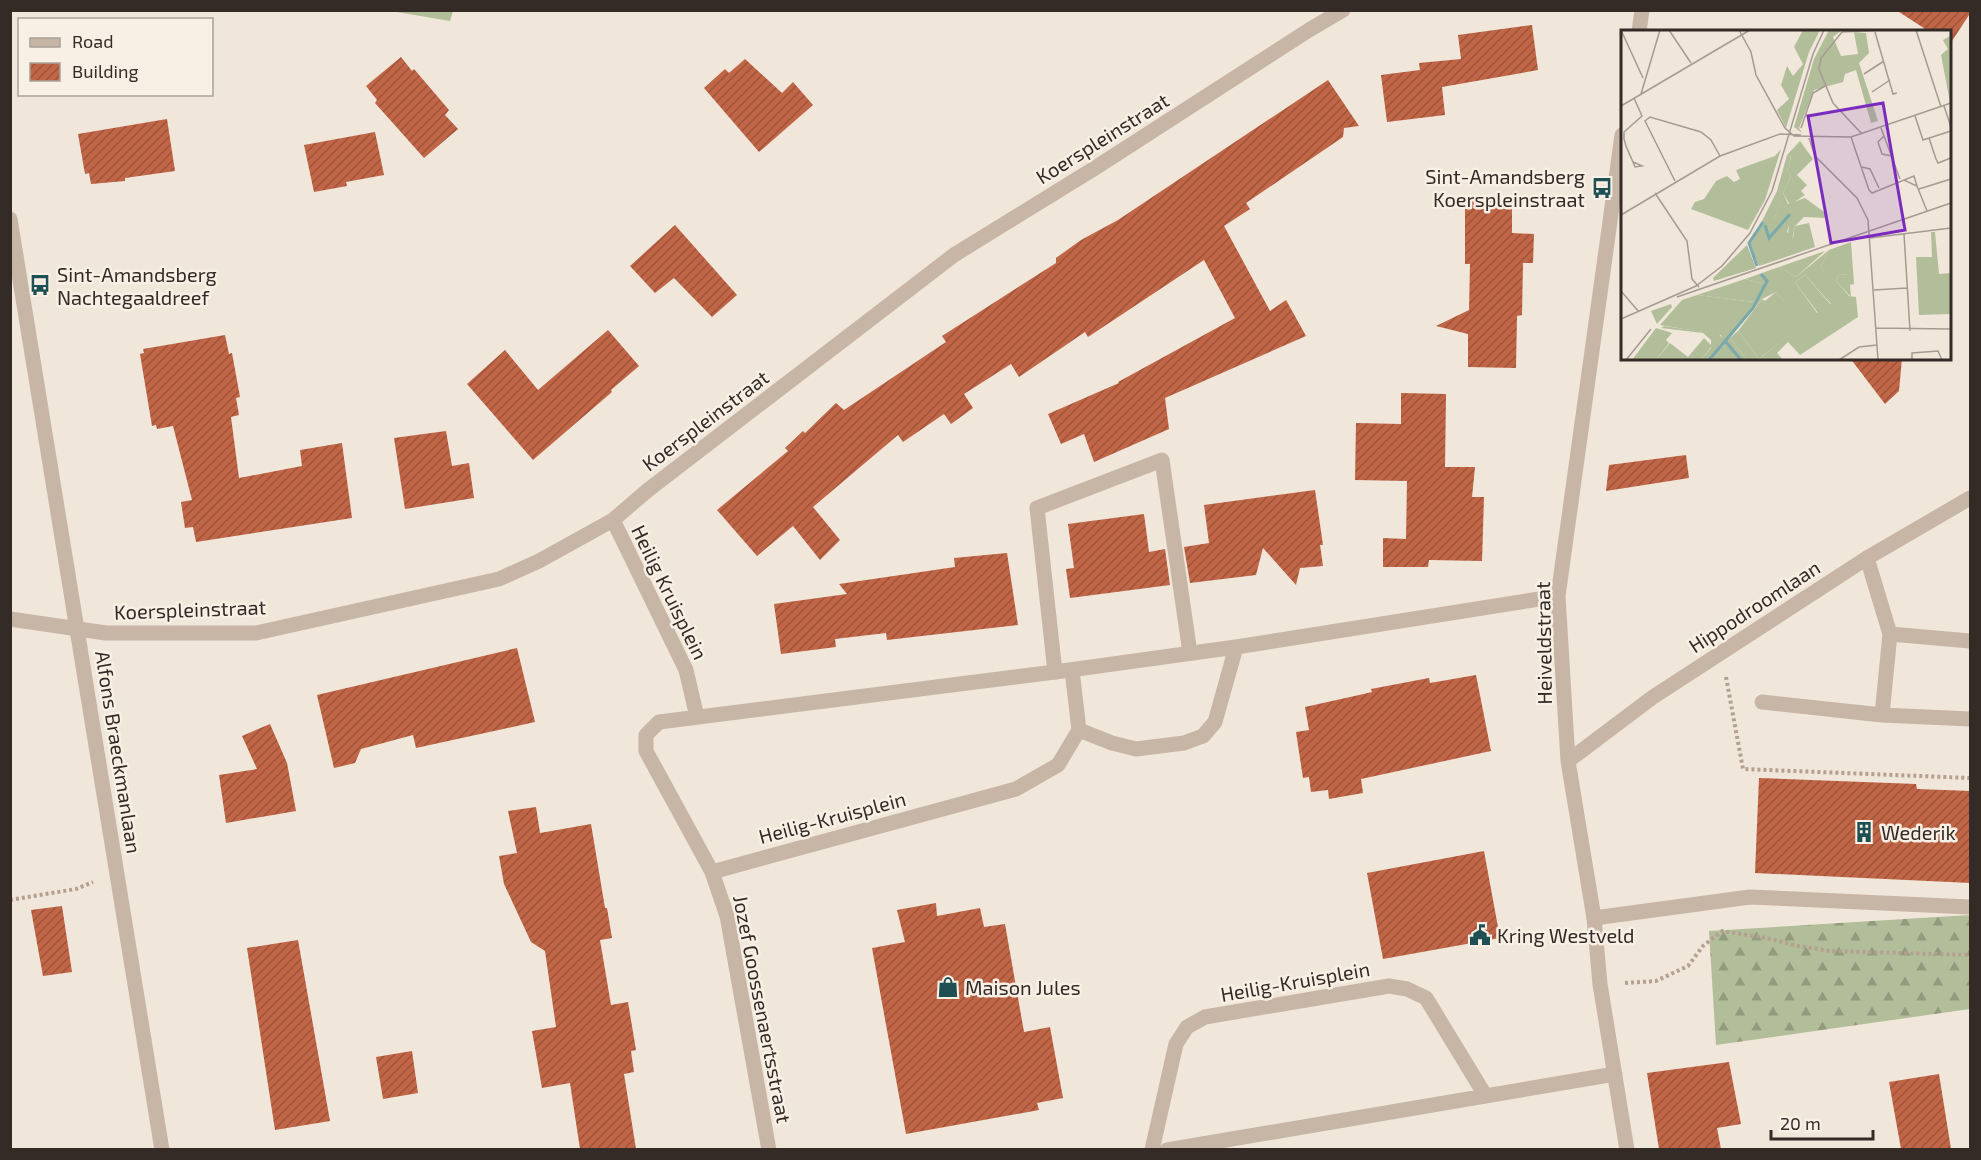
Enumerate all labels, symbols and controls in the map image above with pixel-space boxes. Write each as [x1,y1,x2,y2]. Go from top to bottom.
legend [18,18,213,96]
text: Road [72,30,113,52]
inset map [1621,30,1951,360]
text: Building [72,60,139,82]
street label: Koerspleinstraat [1031,87,1173,188]
place label: Sint-Amandsberg Koerspleinstraat [1425,164,1585,211]
bus stop icon: Sint-Amandsberg Koerspleinstraat [1590,176,1614,200]
place label: Sint-Amandsberg Nachtegaaldreef [57,262,217,309]
bus stop icon: Sint-Amandsberg Nachtegaaldreef [28,273,52,297]
street label: Koerspleinstraat [637,364,773,475]
street label: Heilig Kruisplein [627,521,713,663]
street label: Hippodroomlaan [1684,555,1824,657]
street label: Heiveldstraat [1530,581,1556,705]
street label: Koerspleinstraat [114,594,267,624]
street label: Alfons Braeckmanlaan [91,649,147,855]
street label: Heilig-Kruisplein [756,786,908,848]
building icon: Wederik [1852,820,1876,844]
place label: Wederik [1881,820,1956,844]
street label: Jozef Goossenaertsstraat [729,893,797,1125]
public building icon: Kring Westveld [1468,923,1492,947]
place label: Kring Westveld [1497,923,1635,947]
street label: Heilig-Kruisplein [1218,956,1372,1006]
shop icon: Maison Jules [936,975,960,999]
place label: Maison Jules [965,975,1081,999]
scale bar [1771,1103,1873,1141]
text: 20 m [1780,1112,1821,1134]

